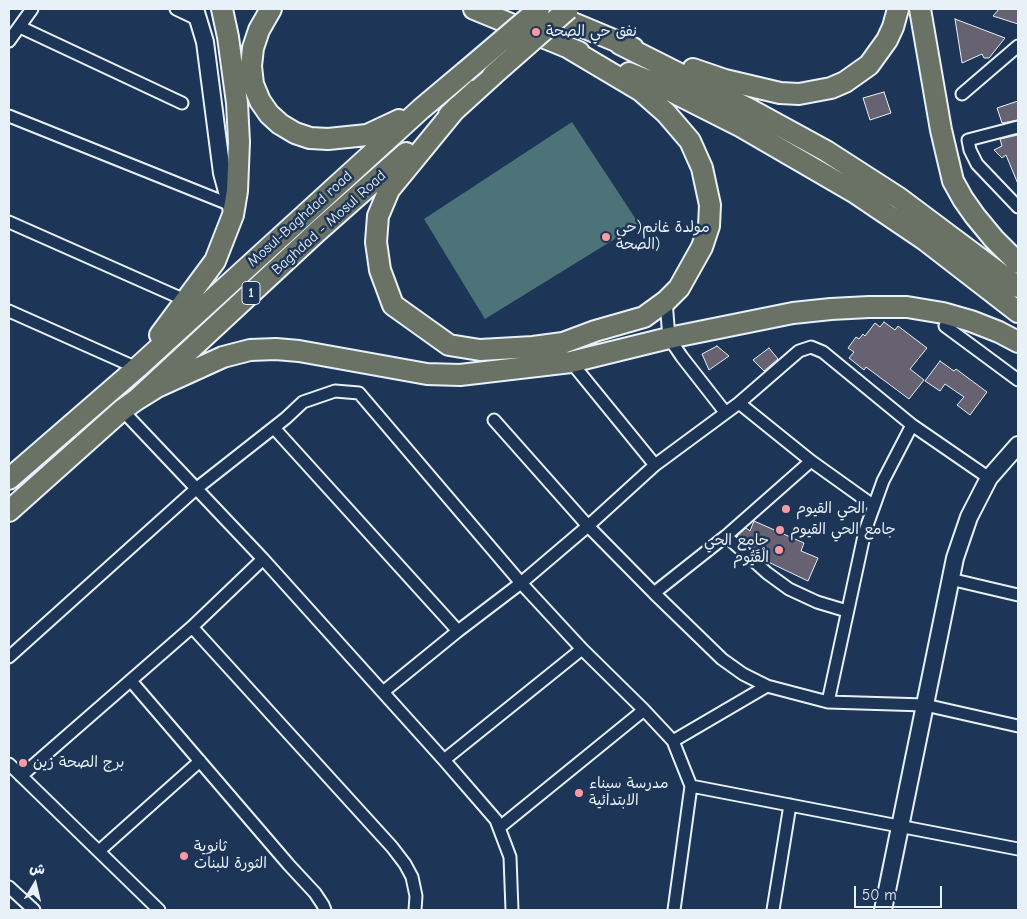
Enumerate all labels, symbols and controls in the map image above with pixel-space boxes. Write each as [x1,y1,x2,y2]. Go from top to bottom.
place label: نفق حي الصحة [546,23,637,41]
marker: نفق حي الصحة [530,26,542,38]
street label: Mosul-Baghdad road [244,167,356,271]
street label: Baghdad - Mosul Road [268,167,390,279]
place label: مولدة غانم(حي الصحة) [616,219,710,254]
marker: مولدة غانم(حي الصحة) [600,231,612,243]
road number: 1 [242,282,260,304]
place label: الحي القيوم [796,500,865,518]
marker: الحي القيوم [780,503,792,515]
place label: جامع الحي القيوم [790,521,896,539]
marker: جامع الحي القيوم [774,524,786,536]
place label: جامع الحي الْقَيُّوم [704,532,769,567]
marker: جامع الحي الْقَيُّوم [773,544,785,556]
place label: برج الصحة زين [33,754,124,772]
marker: برج الصحة زين [17,757,29,769]
place label: مدرسة سيناء الابتدائية [589,775,669,810]
marker: مدرسة سيناء الابتدائية [573,787,585,799]
place label: ثانوية الثورة للبنات [194,838,267,873]
marker: ثانوية الثورة للبنات [178,850,190,862]
north arrow [10,859,60,909]
text: ش [28,859,46,878]
scale bar [857,876,944,908]
text: 50 m [862,886,897,904]

